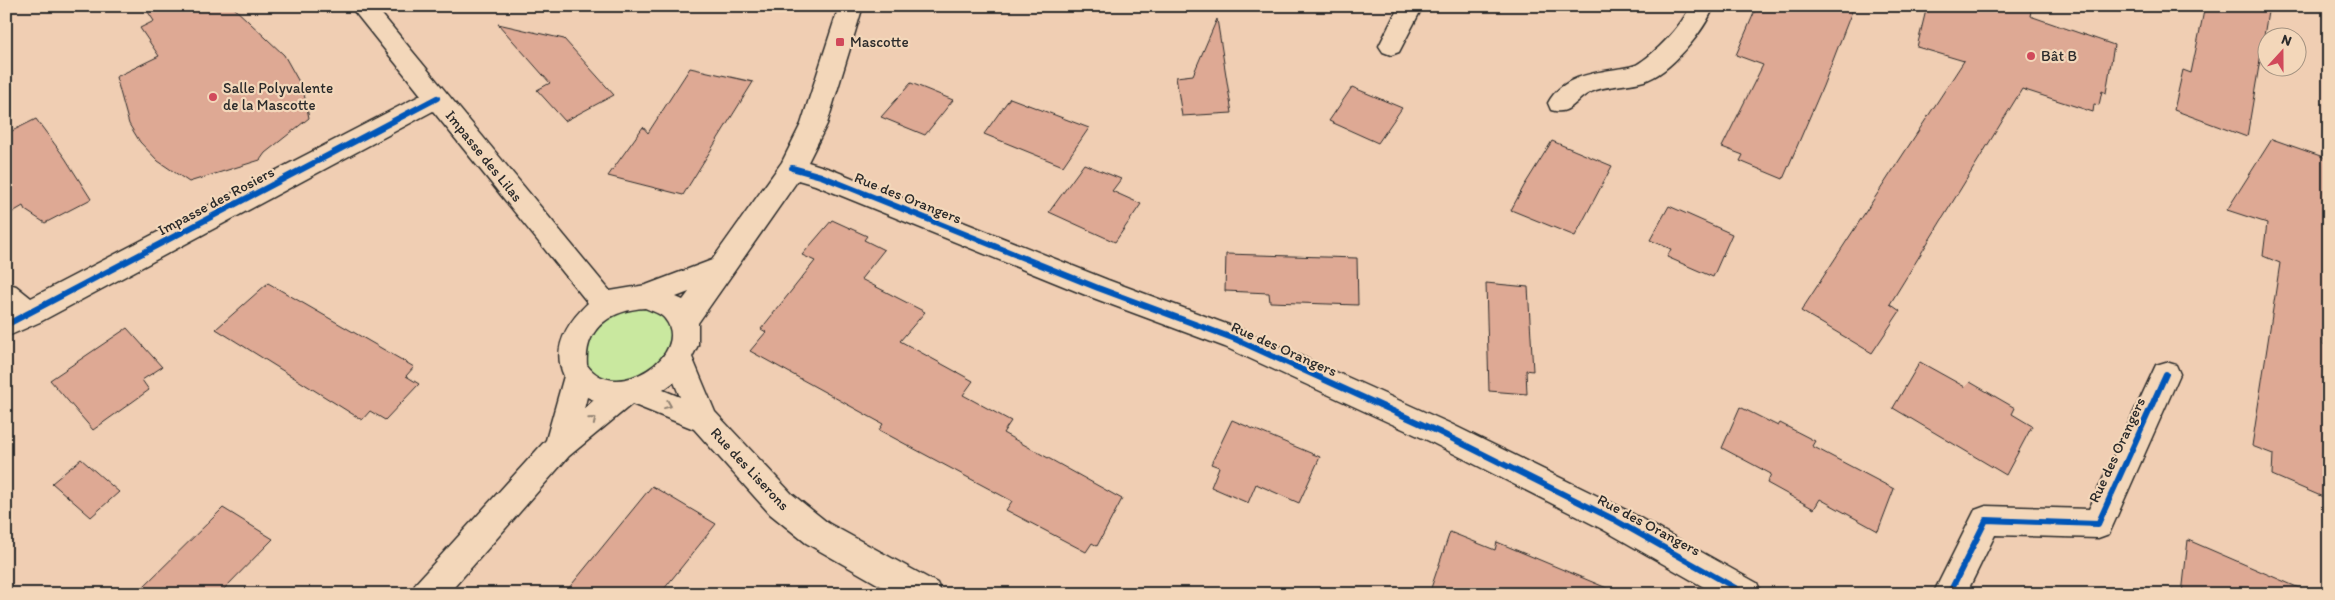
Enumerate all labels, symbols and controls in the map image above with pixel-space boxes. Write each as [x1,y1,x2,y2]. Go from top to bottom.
north arrow [2258,28,2308,78]
text: N [2279,31,2294,50]
place label: Mascotte [850,33,909,51]
marker: Mascotte [834,36,846,48]
place label: Bât B [2041,47,2077,65]
marker: Bât B [2025,50,2037,62]
place label: Salle Polyvalente de la Mascotte [223,79,333,114]
marker: Salle Polyvalente de la Mascotte [207,91,219,103]
street label: Impasse des Lilas [442,107,527,206]
street label: Impasse des Rosiers [155,163,278,239]
street label: Rue des Orangers [852,168,964,228]
street label: Rue des Orangers [1228,318,1340,381]
street label: Rue des Orangers [2085,394,2149,505]
one-way arrow [663,399,672,410]
one-way arrow [587,416,596,425]
street label: Rue des Liserons [707,424,793,514]
street label: Rue des Orangers [1594,490,1704,560]

